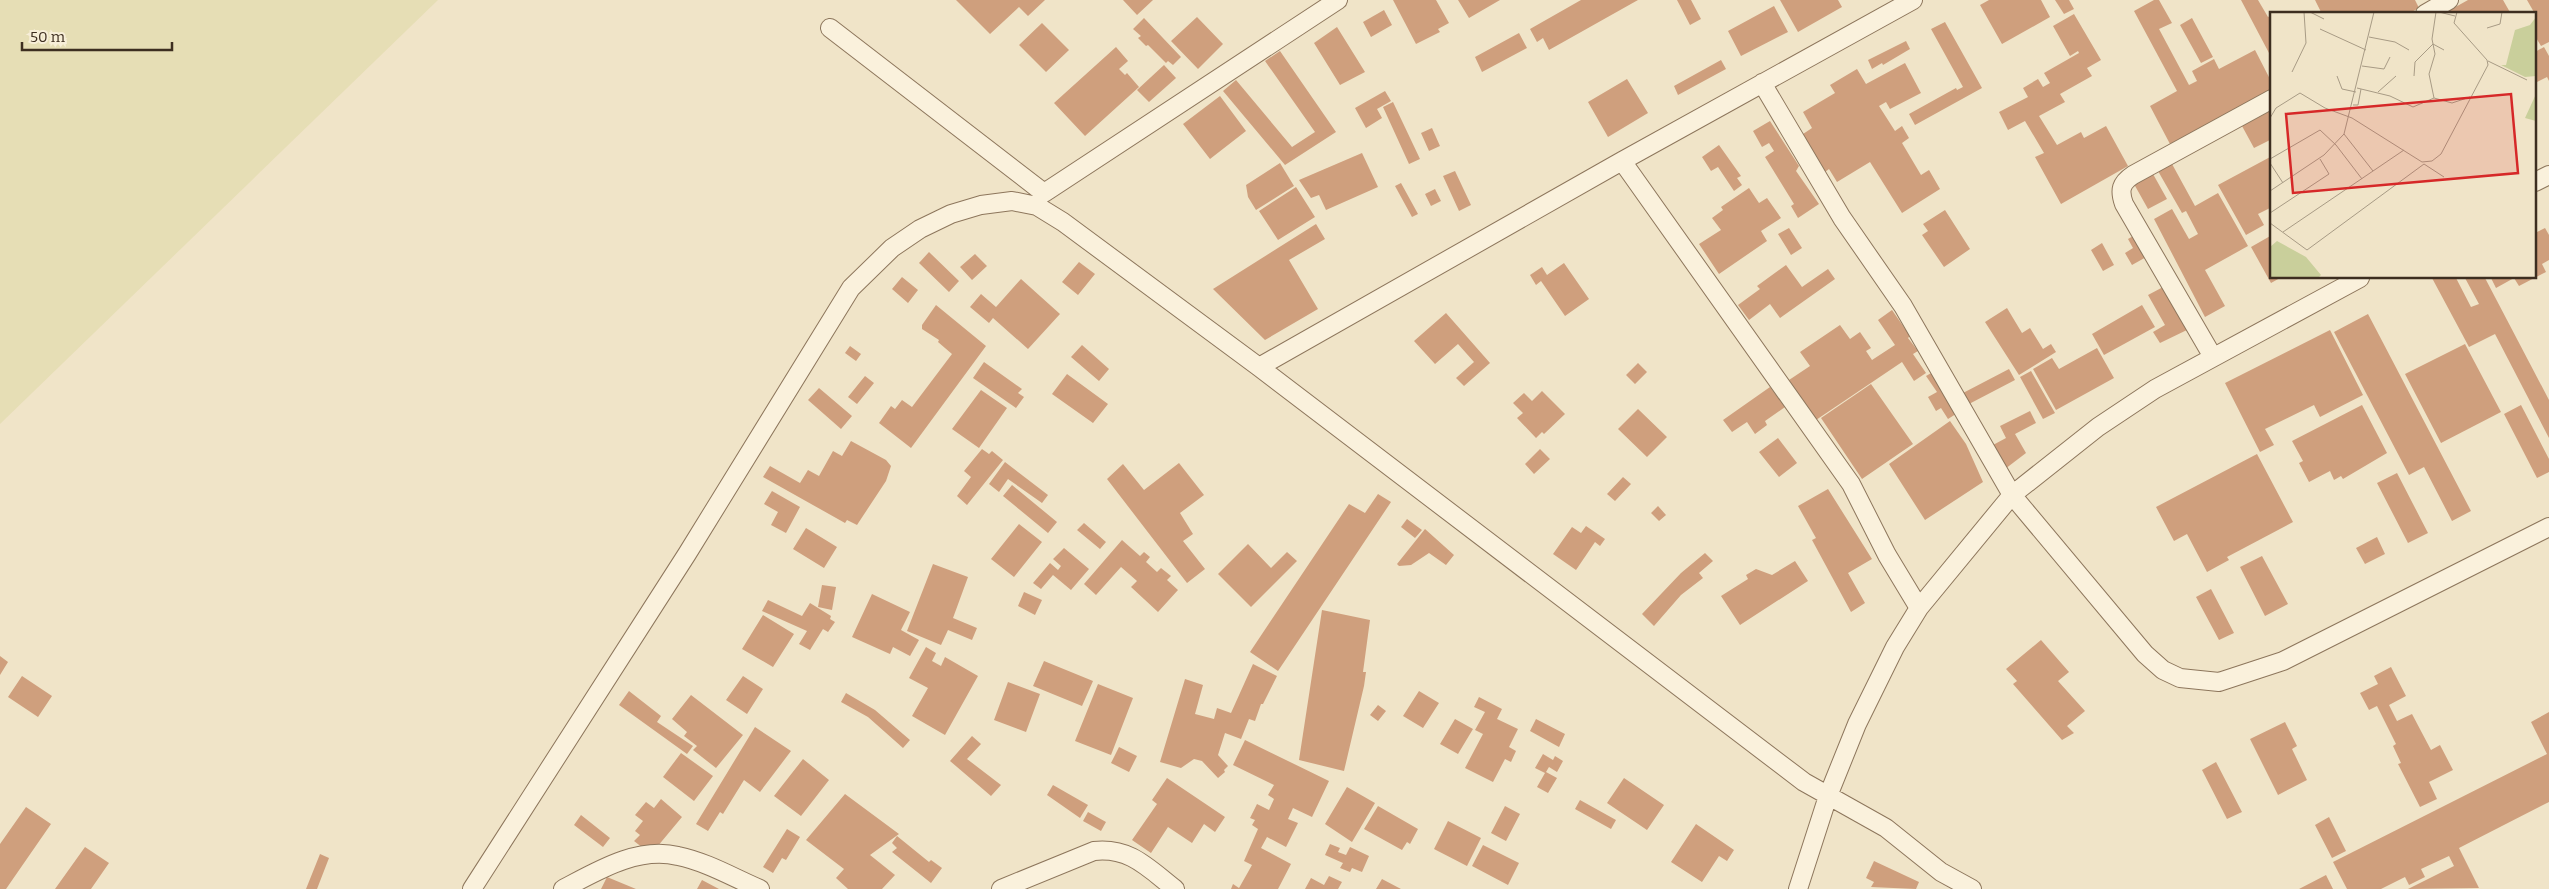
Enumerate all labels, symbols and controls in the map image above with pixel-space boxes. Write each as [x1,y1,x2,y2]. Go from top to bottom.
inset map [2270,12,2536,279]
scale bar [22,20,172,52]
text: 50 m [30,28,66,46]

